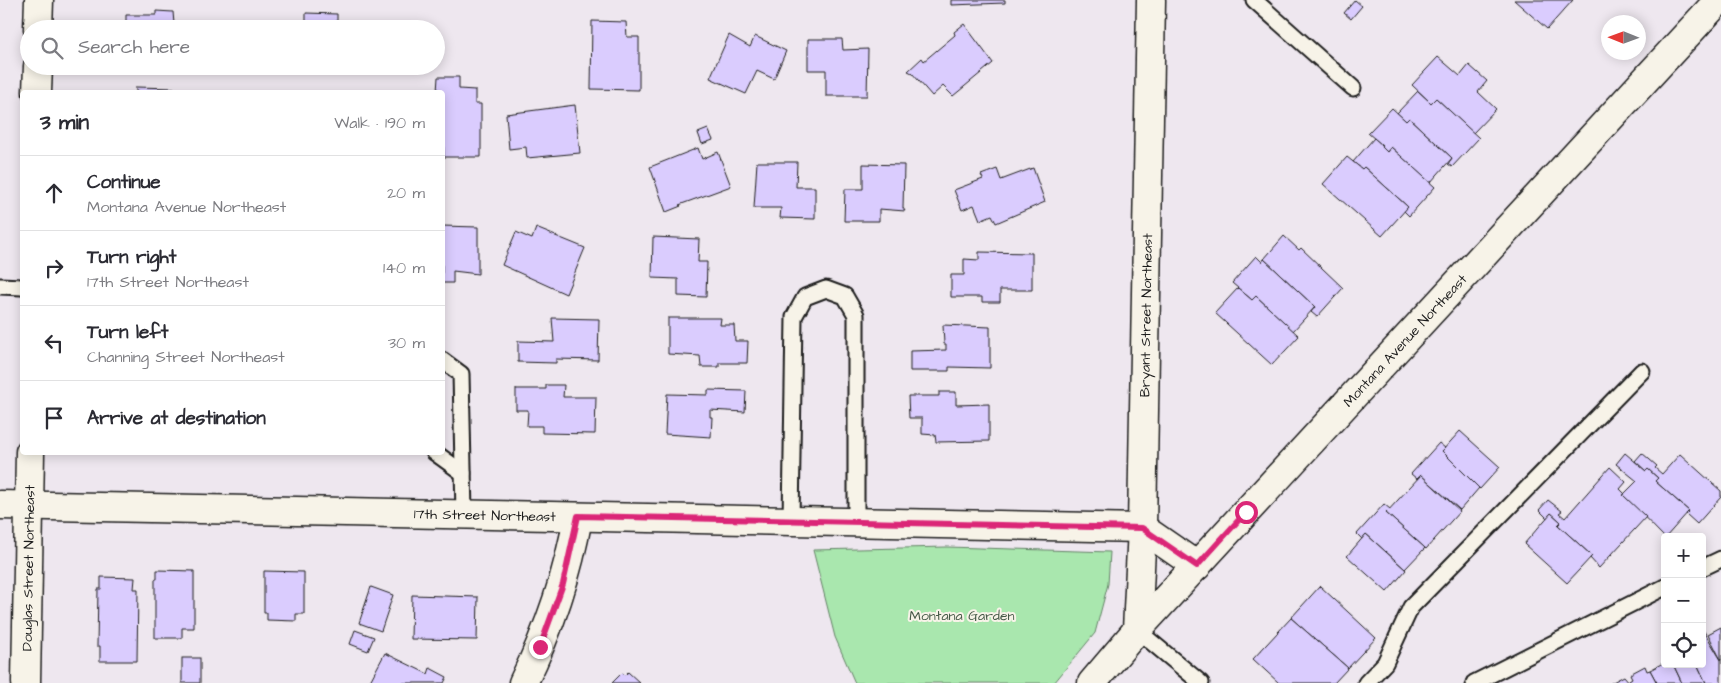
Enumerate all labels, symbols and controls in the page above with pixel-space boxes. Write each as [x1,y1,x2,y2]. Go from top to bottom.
north arrow [1601,15,1646,60]
search box [20,20,445,75]
icon: search [38,34,66,62]
text: Search here [78,34,190,61]
text: 3 min [40,108,89,137]
text: Walk · 190 m [334,112,425,134]
text: Continue [87,169,161,196]
icon: ahead [40,179,68,207]
text: 20 m [387,182,425,204]
text: Montana Avenue Northeast [87,196,286,218]
street label: Bryant Street Northeast [1135,233,1158,397]
text: Turn right [87,244,176,271]
icon: right [40,254,68,282]
text: 140 m [383,257,425,279]
street label: Montana Avenue Northeast [1339,270,1472,412]
text: 17th Street Northeast [87,271,249,293]
text: Turn left [87,319,168,346]
icon: left [40,329,68,357]
text: 30 m [388,332,425,354]
text: Channing Street Northeast [87,346,285,368]
icon: arrive [40,404,68,432]
text: Arrive at destination [87,405,266,432]
street label: Douglas Street Northeast [18,484,40,651]
route start [1235,501,1258,524]
street label: 17th Street Northeast [414,504,556,527]
map controls [1661,533,1706,668]
button: + [1661,533,1706,578]
button: − [1661,578,1706,623]
park label: Montana Garden [909,606,1015,626]
button: locate [1661,623,1706,668]
route end [529,636,552,659]

